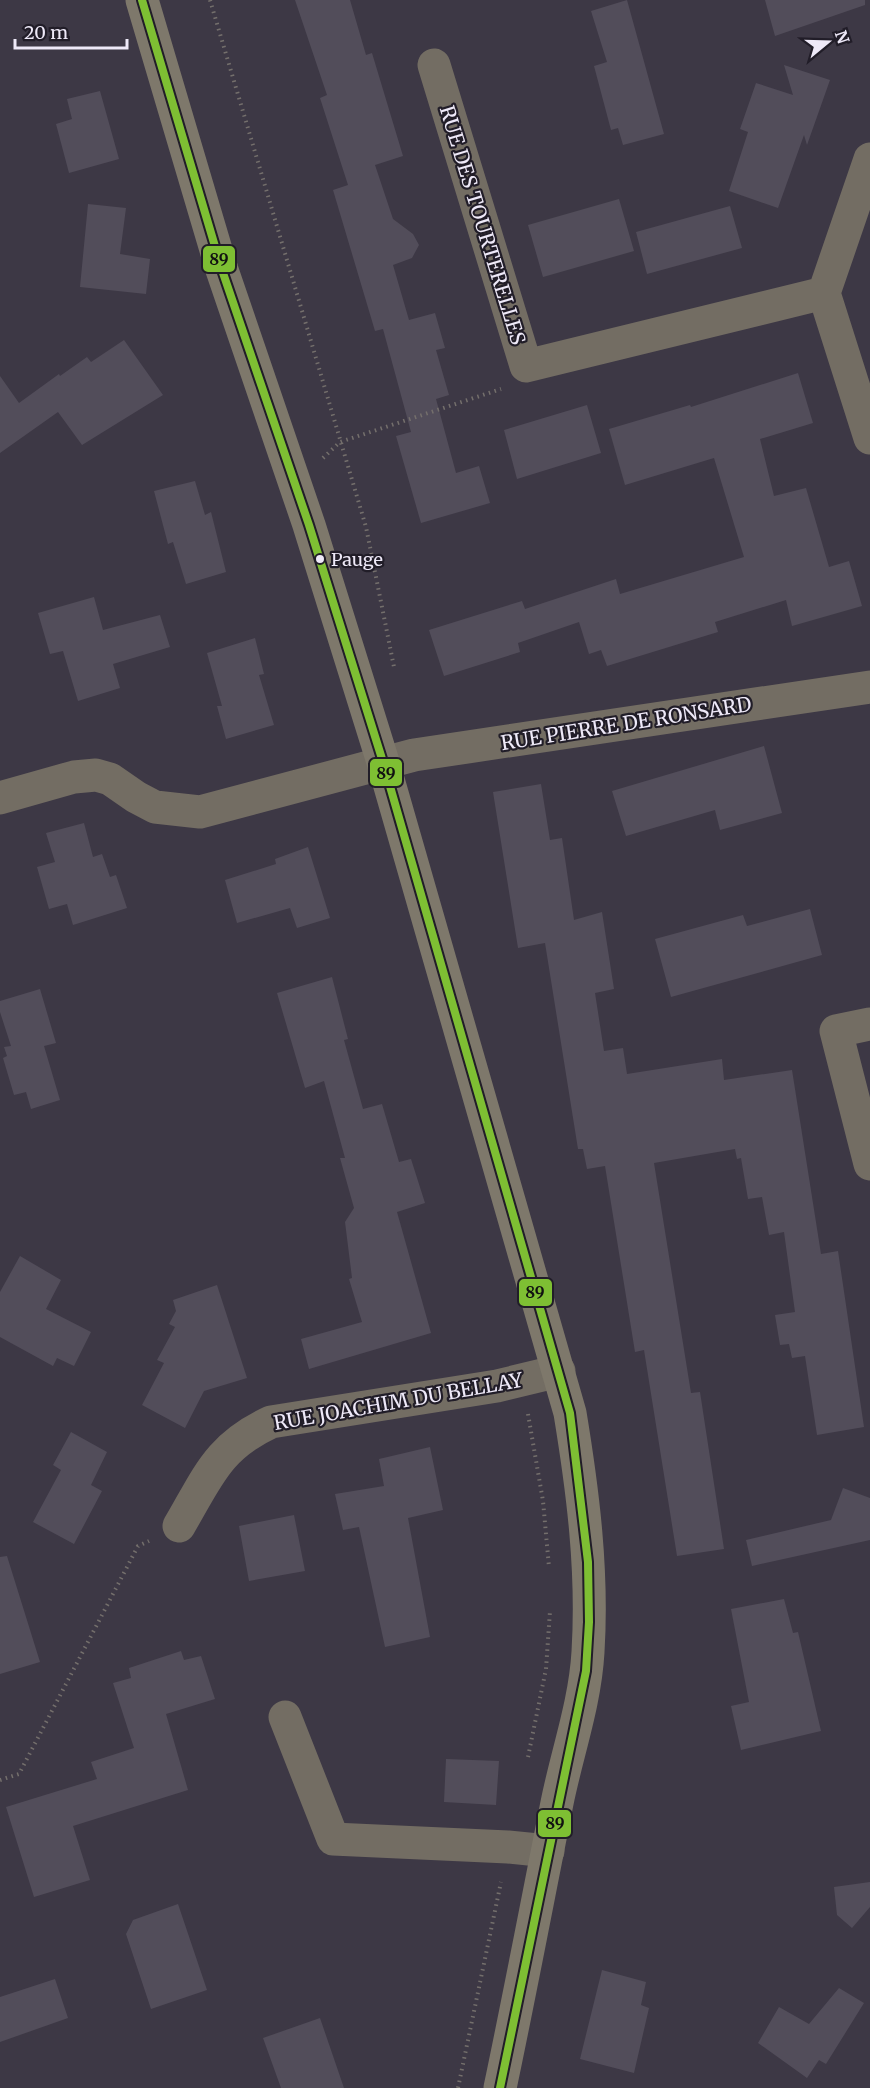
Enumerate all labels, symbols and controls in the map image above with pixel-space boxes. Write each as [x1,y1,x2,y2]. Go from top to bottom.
scale bar [15,12,128,50]
north arrow [798,12,858,72]
text: 20 m [24,21,68,44]
text: N [831,28,854,47]
street label: RUE DES TOURTERELLES [435,102,531,348]
line badge: 89 [202,245,236,273]
text: 89 [209,249,229,269]
place label: Pauge [331,548,383,571]
marker: Pauge [314,553,326,565]
street label: RUE PIERRE DE RONSARD [499,691,753,755]
line badge: 89 [369,758,403,787]
text: 89 [376,763,396,783]
line badge: 89 [518,1278,553,1307]
text: 89 [525,1282,545,1302]
street label: RUE JOACHIM DU BELLAY [271,1367,526,1435]
line badge: 89 [537,1809,572,1838]
text: 89 [545,1813,565,1833]

